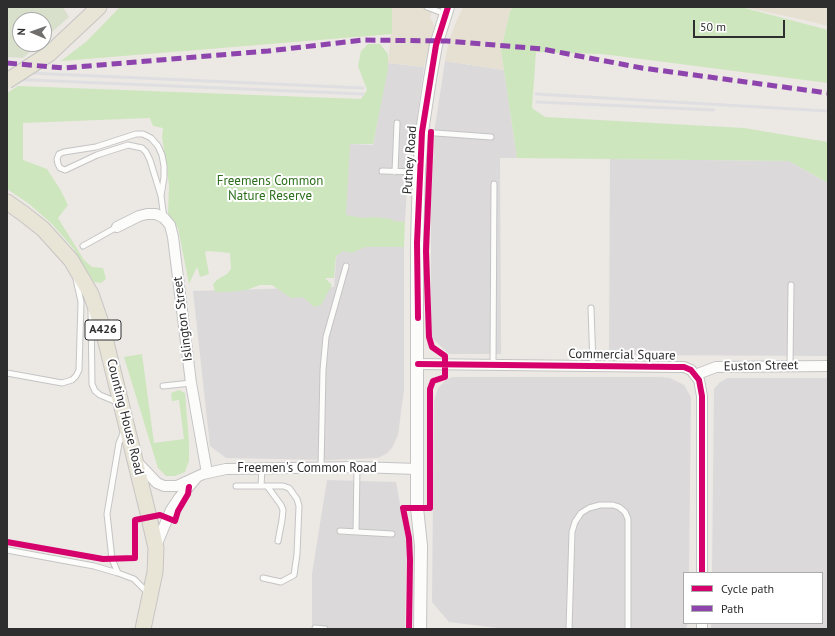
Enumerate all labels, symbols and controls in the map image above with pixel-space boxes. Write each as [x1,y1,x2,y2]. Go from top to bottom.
north arrow [12,12,52,52]
scale bar [695,12,787,38]
text: 50 m [700,19,726,34]
text: N [14,28,28,35]
street label: Putney Road [400,125,420,195]
park label: Freemens Common Nature Reserve [217,173,323,204]
street label: Islington Street [170,276,196,362]
road number: A426 [85,320,121,340]
street label: Commercial Square [568,346,676,364]
street label: Counting House Road [103,357,147,477]
street label: Euston Street [724,358,798,374]
street label: Freemen's Common Road [237,460,377,476]
legend [683,572,823,624]
text: Cycle path [721,581,774,596]
text: Path [721,601,744,616]

